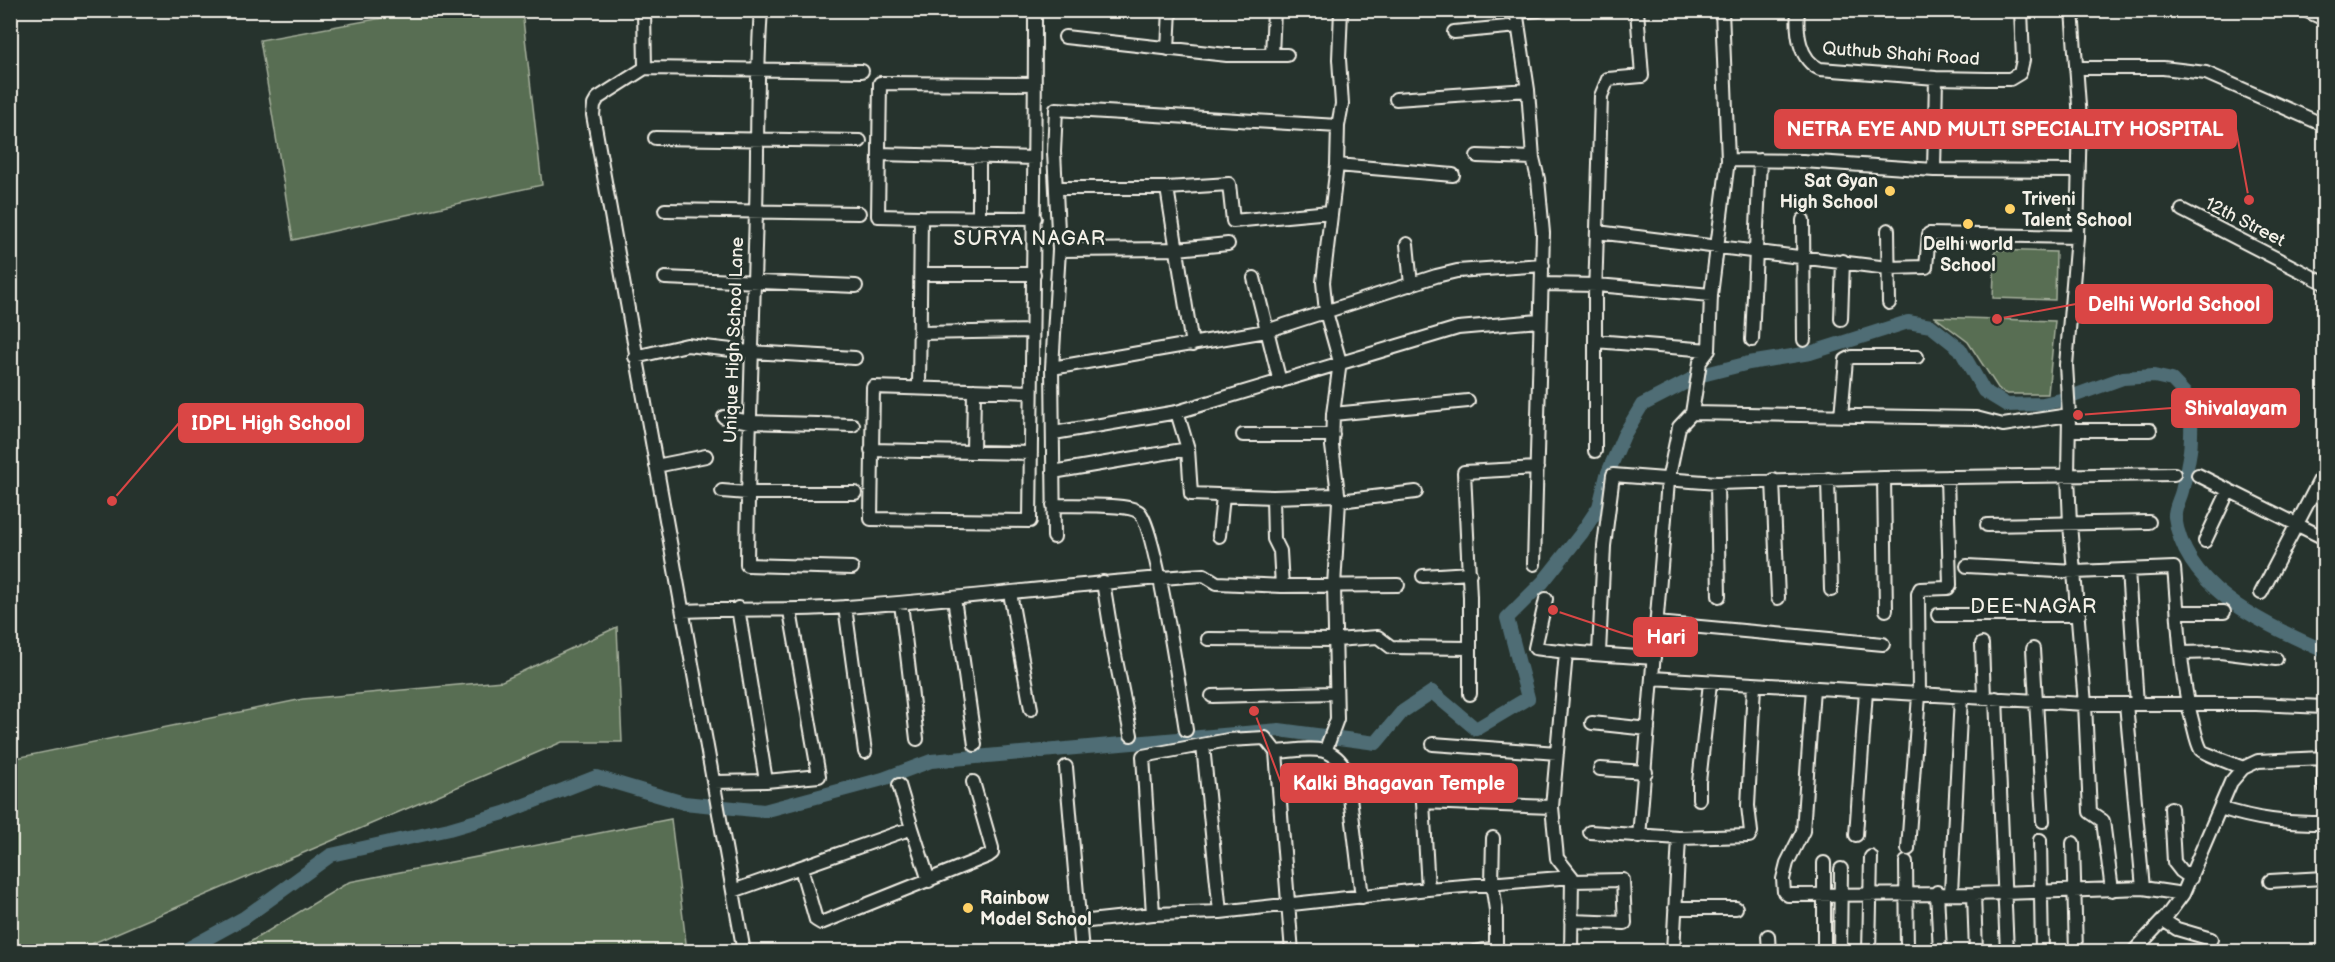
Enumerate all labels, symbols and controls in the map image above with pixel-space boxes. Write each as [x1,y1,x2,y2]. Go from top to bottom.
street label: Quthub Shahi Road [1822,38,1980,70]
callout: NETRA EYE AND MULTI SPECIALITY HOSPITAL [1775,110,2236,148]
text: NETRA EYE AND MULTI SPECIALITY HOSPITAL [1786,118,2224,142]
place label: Sat Gyan High School [1780,171,1878,213]
marker: Sat Gyan High School [1883,184,1897,198]
place label: Triveni Talent School [2022,189,2132,231]
street label: 12th Street [2201,193,2289,251]
marker: Triveni Talent School [2003,202,2017,216]
marker: Delhi world School [1961,217,1975,231]
district label: SURYA NAGAR [954,227,1106,251]
place label: Delhi world School [1923,234,2013,276]
street label: Unique High School Lane [720,236,748,443]
callout: Delhi World School [2076,285,2272,323]
text: Delhi World School [2088,293,2260,317]
callout: Shivalayam [2172,389,2299,427]
text: Shivalayam [2185,397,2287,421]
callout: IDPL High School [179,404,363,442]
text: IDPL High School [191,412,351,436]
district label: DEE NAGAR [1970,595,2098,619]
callout: Hari [1634,618,1697,656]
text: Hari [1646,626,1686,650]
callout: Kalki Bhagavan Temple [1281,764,1517,802]
text: Kalki Bhagavan Temple [1293,772,1505,796]
place label: Rainbow Model School [980,888,1092,930]
marker: Rainbow Model School [961,901,975,915]

